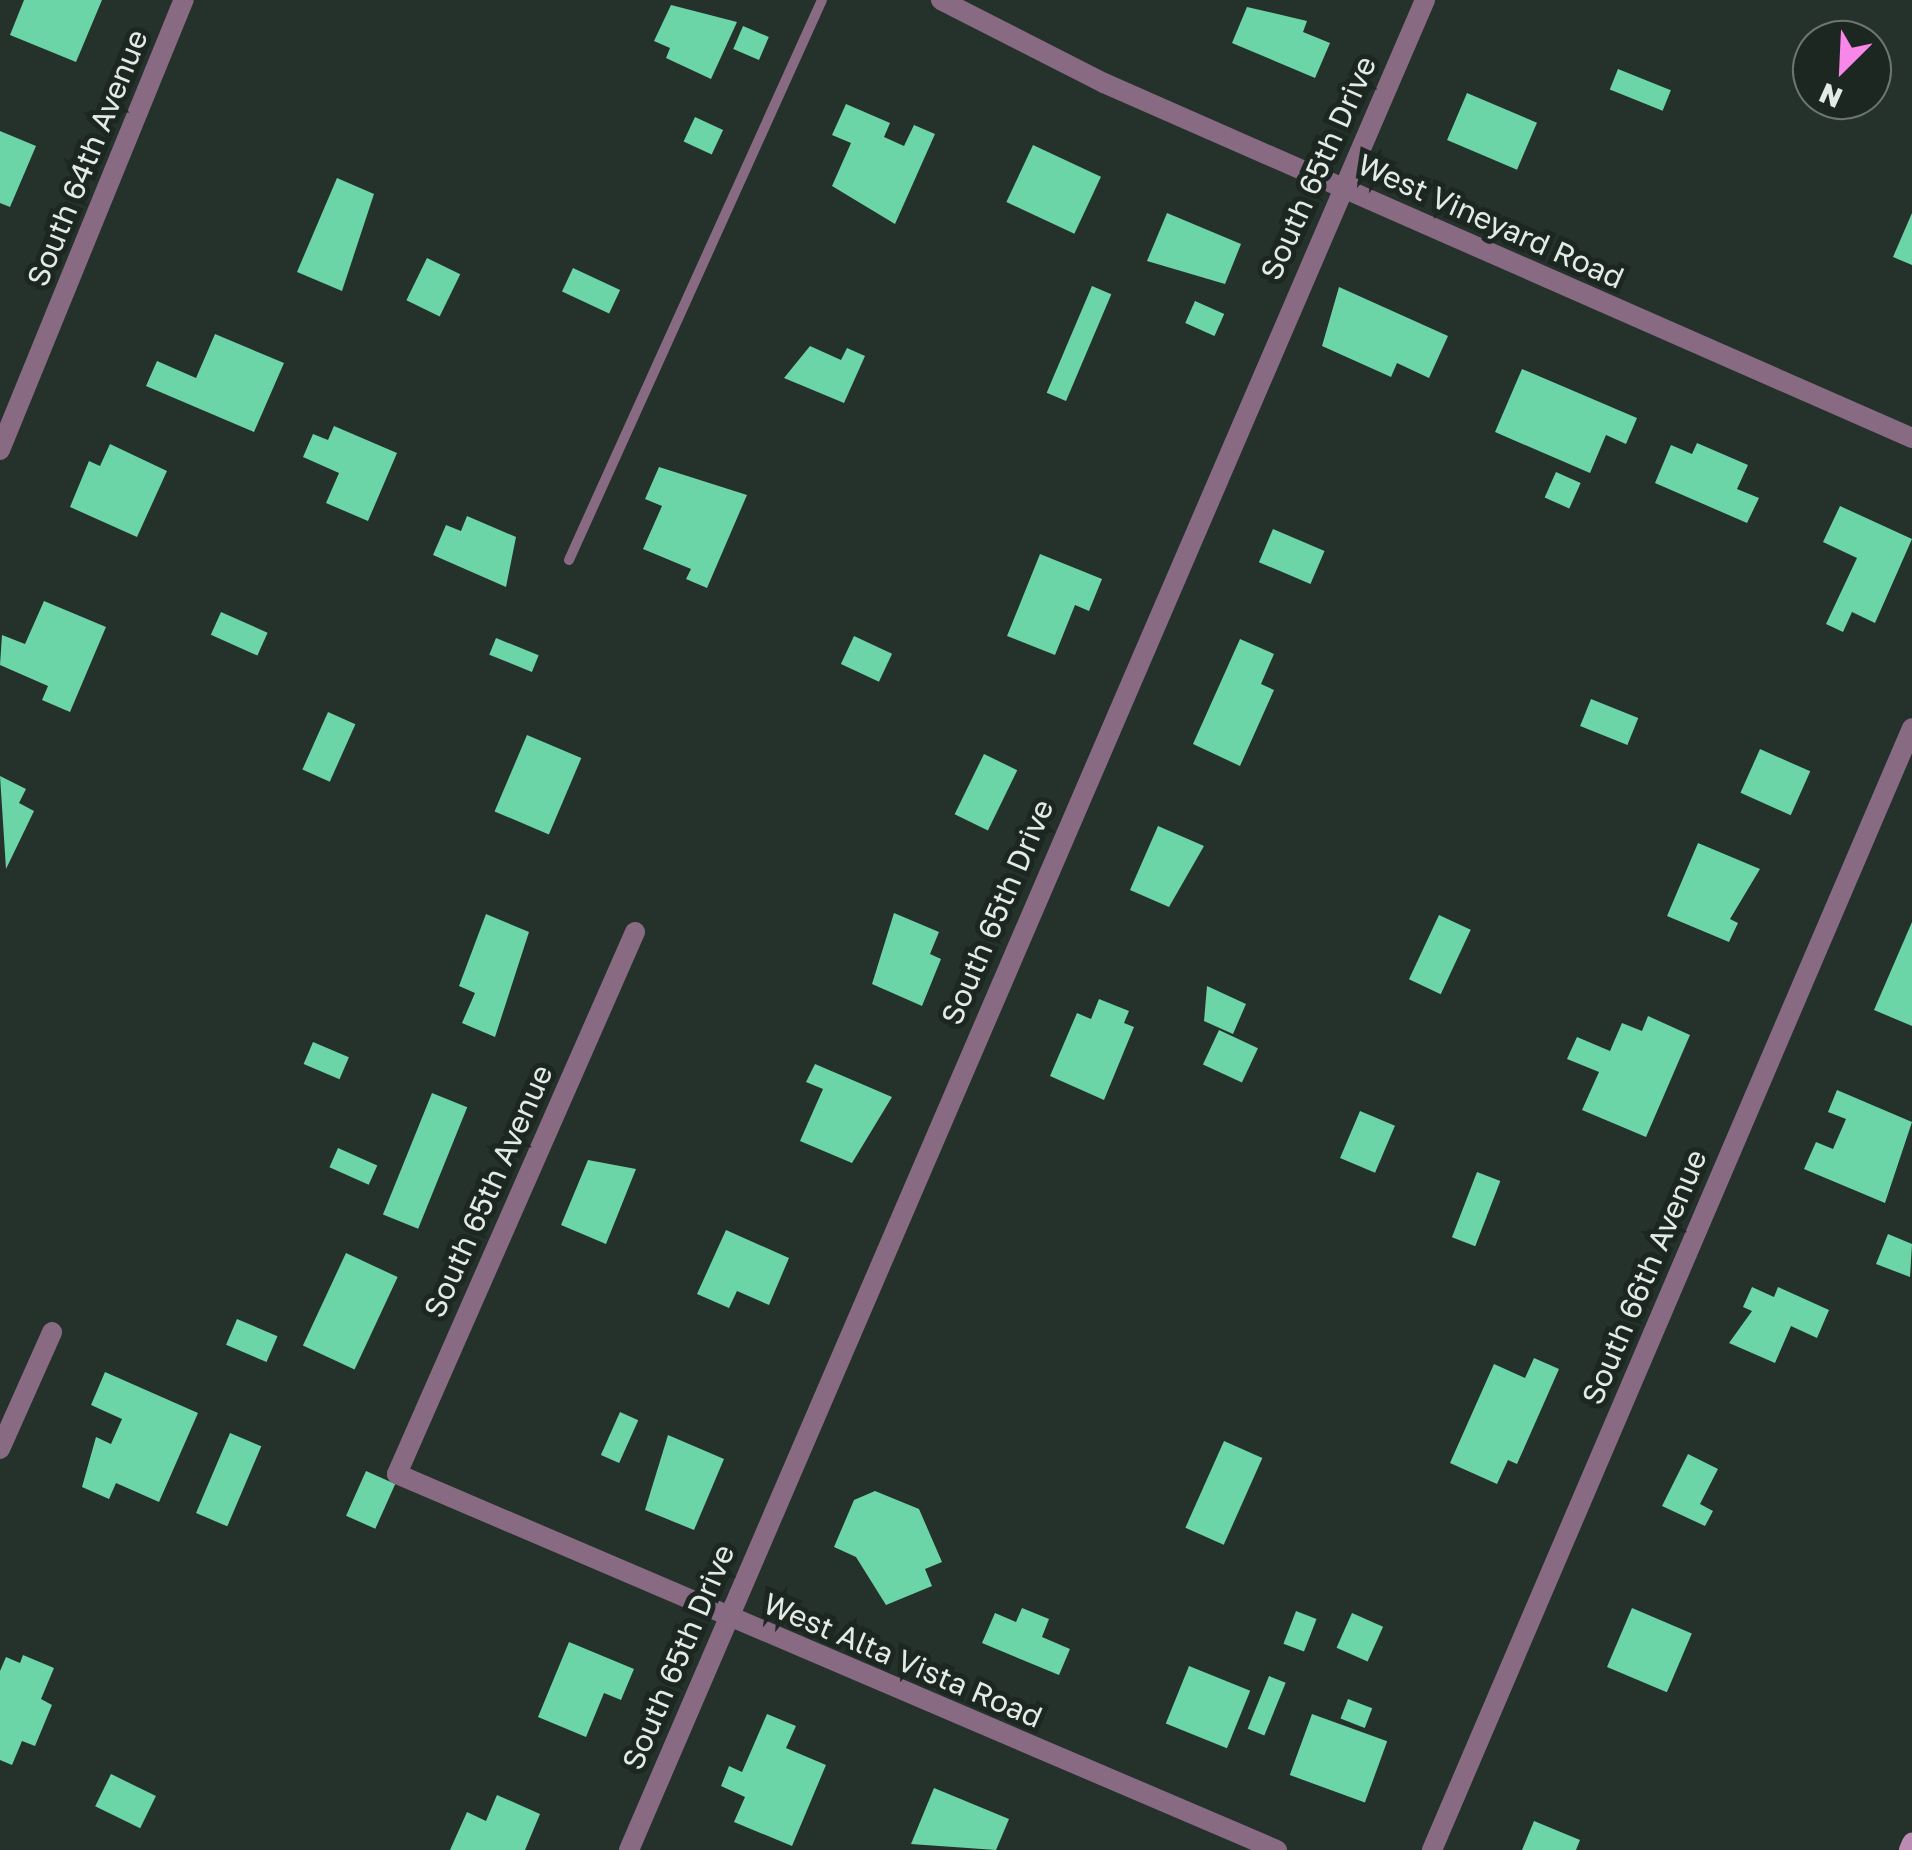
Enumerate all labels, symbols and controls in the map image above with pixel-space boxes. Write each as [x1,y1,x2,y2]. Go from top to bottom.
north arrow [1792,20,1892,120]
street label: South 64th Avenue [19,24,155,292]
street label: South 65th Drive [1253,51,1383,285]
text: N [1814,77,1847,115]
street label: West Vineyard Road [1352,146,1630,296]
street label: South 65th Drive [933,794,1061,1030]
street label: South 65th Avenue [416,1059,560,1323]
street label: South 66th Avenue [1574,1144,1714,1410]
street label: South 65th Drive [614,1539,742,1775]
street label: West Alta Vista Road [758,1585,1048,1735]

